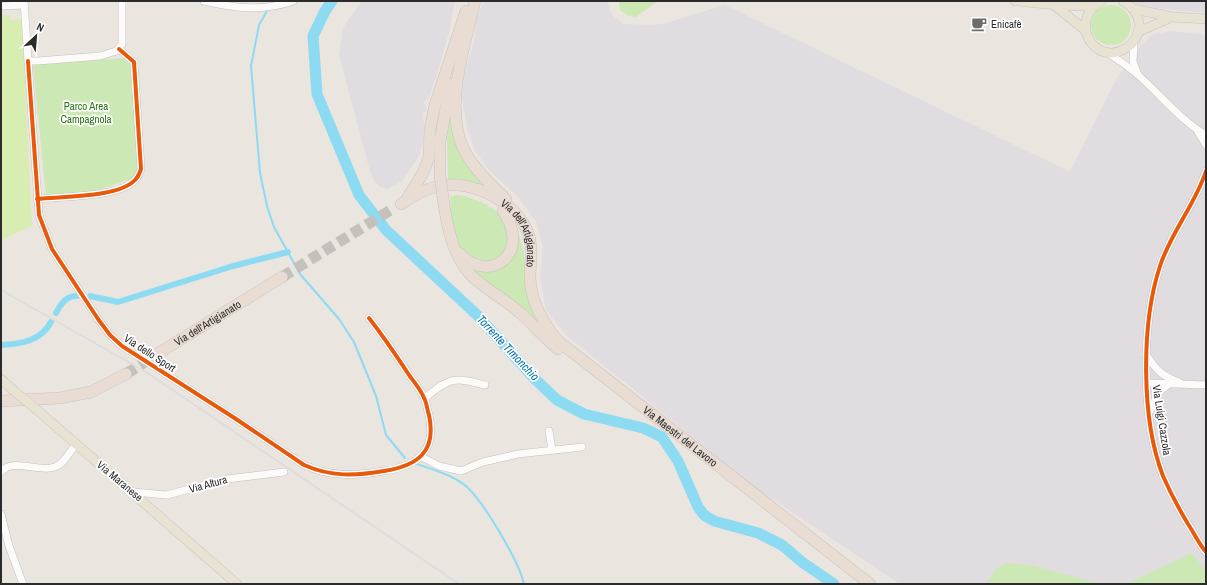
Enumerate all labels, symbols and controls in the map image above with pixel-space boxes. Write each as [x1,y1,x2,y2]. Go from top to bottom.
cafe icon: Enicafè [970,15,988,33]
north arrow [16,16,56,56]
place label: Enicafè [991,17,1022,31]
text: N [34,19,46,35]
park label: Parco Area Campagnola [60,99,112,126]
street label: Via dell'Artigianato [498,196,538,268]
street label: Via dell'Artigianato [172,297,244,349]
water label: Torrente Timonchio [473,312,543,385]
street label: Via dello Sport [121,331,179,375]
street label: Via Luigi Cazzola [1150,384,1174,456]
street label: Via Maestri del Lavoro [640,403,721,470]
street label: Via Maranese [94,458,146,504]
street label: Via Altura [187,472,229,496]

